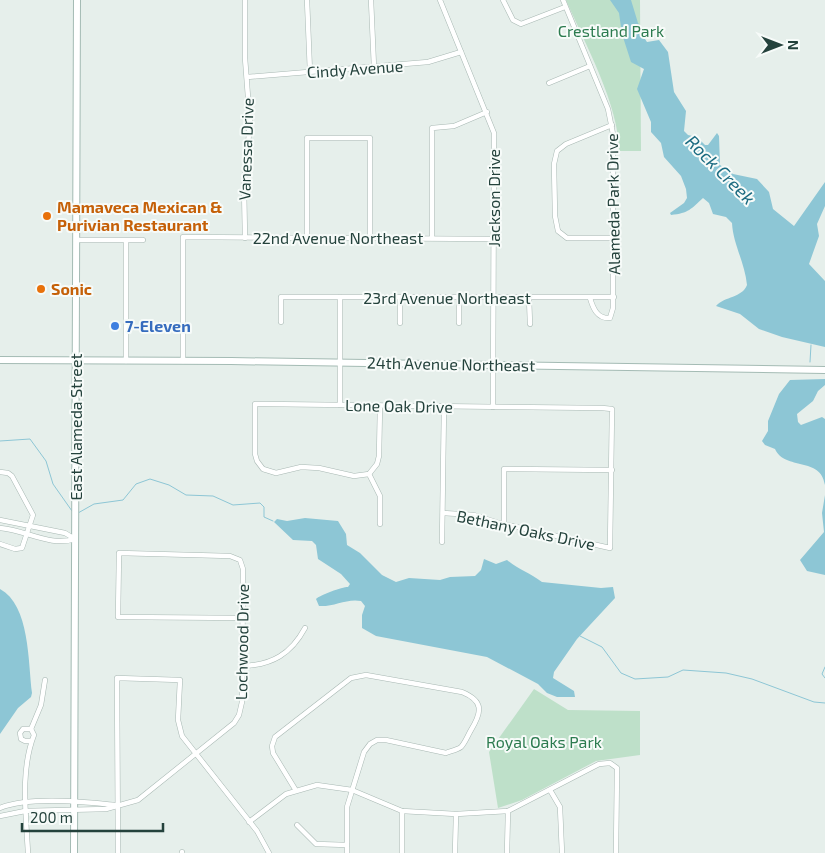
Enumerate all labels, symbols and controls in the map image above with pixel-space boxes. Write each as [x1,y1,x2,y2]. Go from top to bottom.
north arrow [755,20,805,70]
park label: Crestland Park [558,21,664,40]
text: N [785,40,802,50]
street label: Cindy Avenue [306,56,404,81]
street label: Vanessa Drive [234,97,257,201]
water label: Rock Creek [681,130,760,209]
street label: Alameda Park Drive [602,133,623,275]
street label: Jackson Drive [484,149,503,247]
place label: Mamaveca Mexican & Purivian Restaurant [57,197,222,234]
marker: Mamaveca Mexican & Purivian Restaurant [41,210,53,222]
street label: 22nd Avenue Northeast [253,228,423,247]
place label: Sonic [51,279,92,298]
marker: Sonic [35,283,47,295]
street label: 23rd Avenue Northeast [363,288,531,307]
place label: 7-Eleven [125,316,191,335]
marker: 7-Eleven [109,320,121,332]
street label: East Alameda Street [66,353,85,501]
street label: 24th Avenue Northeast [367,353,535,374]
street label: Lone Oak Drive [345,395,453,416]
street label: Bethany Oaks Drive [455,506,597,553]
street label: Lochwood Drive [231,584,252,700]
park label: Royal Oaks Park [486,732,602,751]
scale bar [22,800,164,832]
text: 200 m [30,808,73,826]

